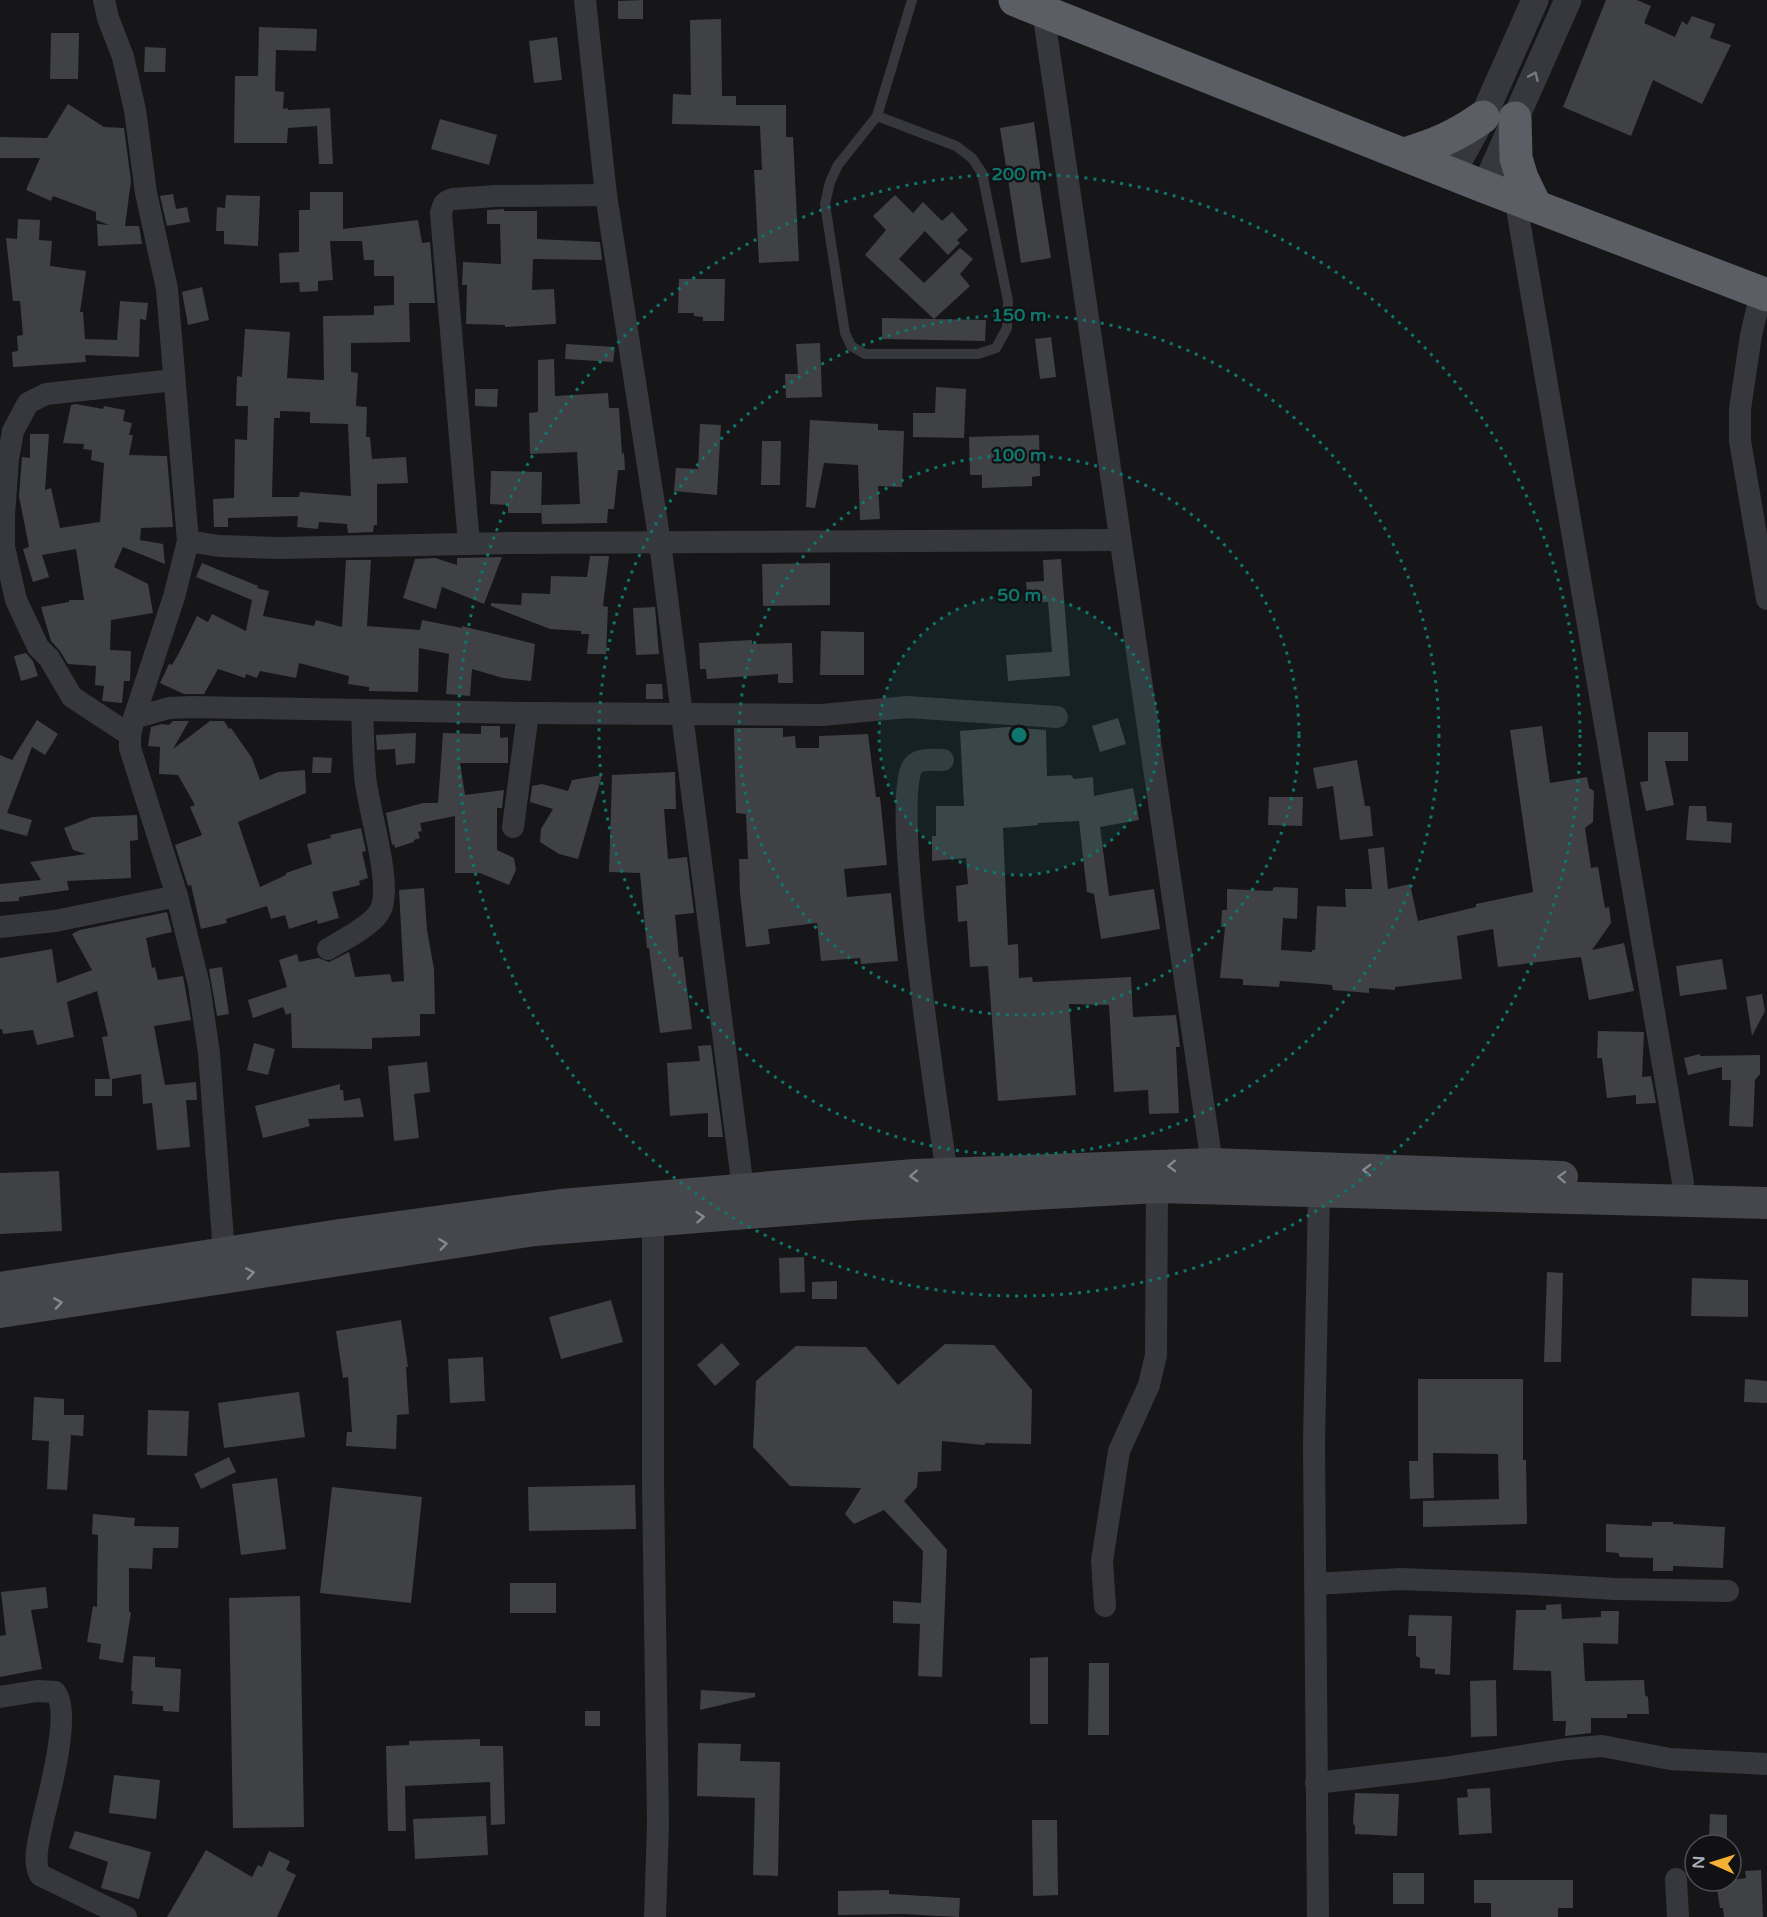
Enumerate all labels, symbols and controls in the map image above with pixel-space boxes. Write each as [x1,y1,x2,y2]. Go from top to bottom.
one-way arrow [1526,71,1538,82]
text: 200 m [991,163,1047,185]
text: 150 m [991,304,1047,326]
text: 100 m [991,444,1047,466]
text: 50 m [997,584,1041,606]
centre of rings [1009,725,1029,745]
one-way arrow [1167,1159,1176,1172]
one-way arrow [1362,1164,1371,1176]
one-way arrow [910,1169,919,1182]
one-way arrow [1557,1171,1566,1184]
one-way arrow [695,1211,704,1224]
one-way arrow [439,1238,448,1250]
one-way arrow [246,1267,255,1279]
one-way arrow [53,1298,62,1310]
north arrow [1683,1833,1743,1893]
text: N [1689,1855,1709,1869]

